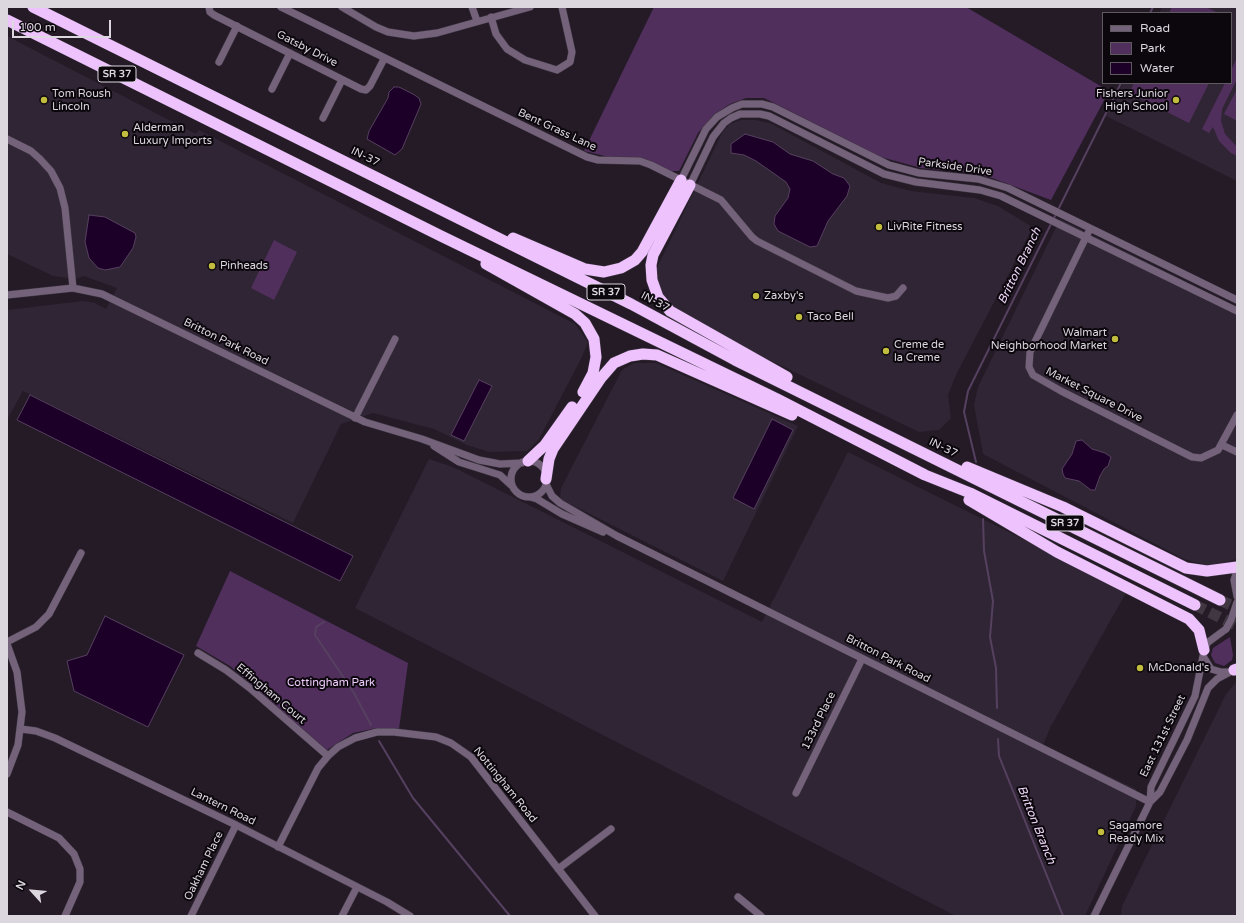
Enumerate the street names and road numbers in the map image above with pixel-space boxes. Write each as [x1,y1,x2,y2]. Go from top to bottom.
street label: Gatsby Drive [274,28,340,70]
road number: SR 37 [98,66,136,82]
street label: Bent Grass Lane [516,106,598,154]
street label: IN-37 [349,144,381,170]
street label: Parkside Drive [917,155,993,179]
road number: SR 37 [587,284,625,300]
street label: IN-37 [639,289,671,315]
street label: Britton Park Road [181,316,271,368]
street label: Market Square Drive [1043,365,1145,425]
street label: IN-37 [927,435,959,461]
road number: SR 37 [1046,515,1084,531]
street label: Britton Park Road [844,632,932,686]
street label: Effingham Court [233,661,309,727]
street label: 133rd Place [799,690,839,752]
street label: East 131st Street [1137,693,1189,779]
street label: Nottingham Road [470,744,540,826]
street label: Lantern Road [188,786,258,828]
street label: Oakham Place [182,829,226,903]

